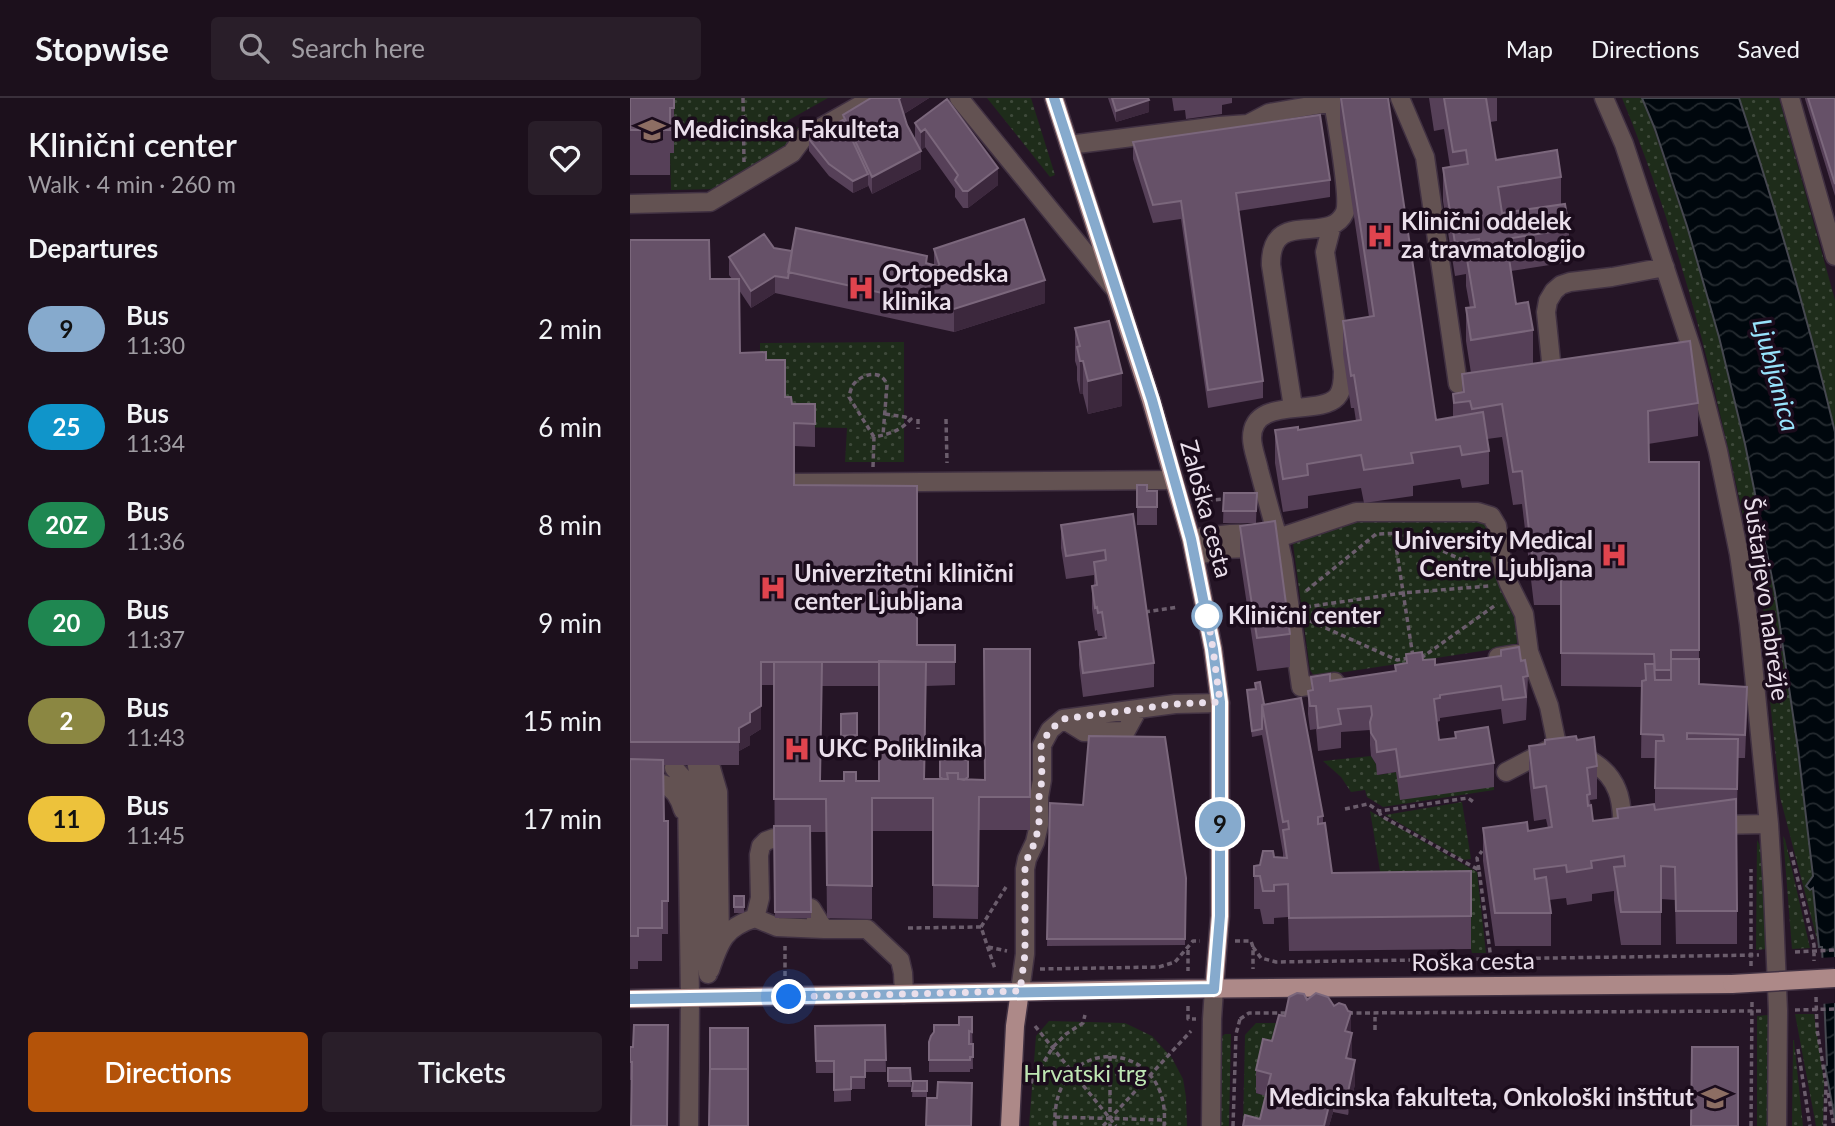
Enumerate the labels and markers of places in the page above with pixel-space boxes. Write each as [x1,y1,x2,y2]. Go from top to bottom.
place label: Medicinska Fakulteta [673,114,900,143]
school or university icon: Medicinska Fakulteta [637,115,667,145]
place label: Klinični oddelek za travmatologijo [1401,206,1585,263]
hospital icon: Klinični oddelek za travmatologijo [1365,221,1395,251]
place label: Ortopedska klinika [882,258,1008,315]
hospital icon: Ortopedska klinika [846,273,876,303]
place label: University Medical Centre Ljubljana [1394,525,1593,582]
hospital icon: University Medical Centre Ljubljana [1599,540,1629,570]
place label: Univerzitetni klinični center Ljubljana [794,558,1014,615]
hospital icon: Univerzitetni klinični center Ljubljana [758,573,788,603]
place label: Klinični center [1228,600,1381,629]
marker: Klinični center [1192,601,1222,631]
place label: UKC Poliklinika [818,733,983,762]
hospital icon: UKC Poliklinika [782,734,812,764]
place label: Medicinska fakulteta, Onkološki inštitut [1269,1082,1694,1111]
school or university icon: Medicinska fakulteta, Onkološki inštitut [1700,1083,1730,1113]

